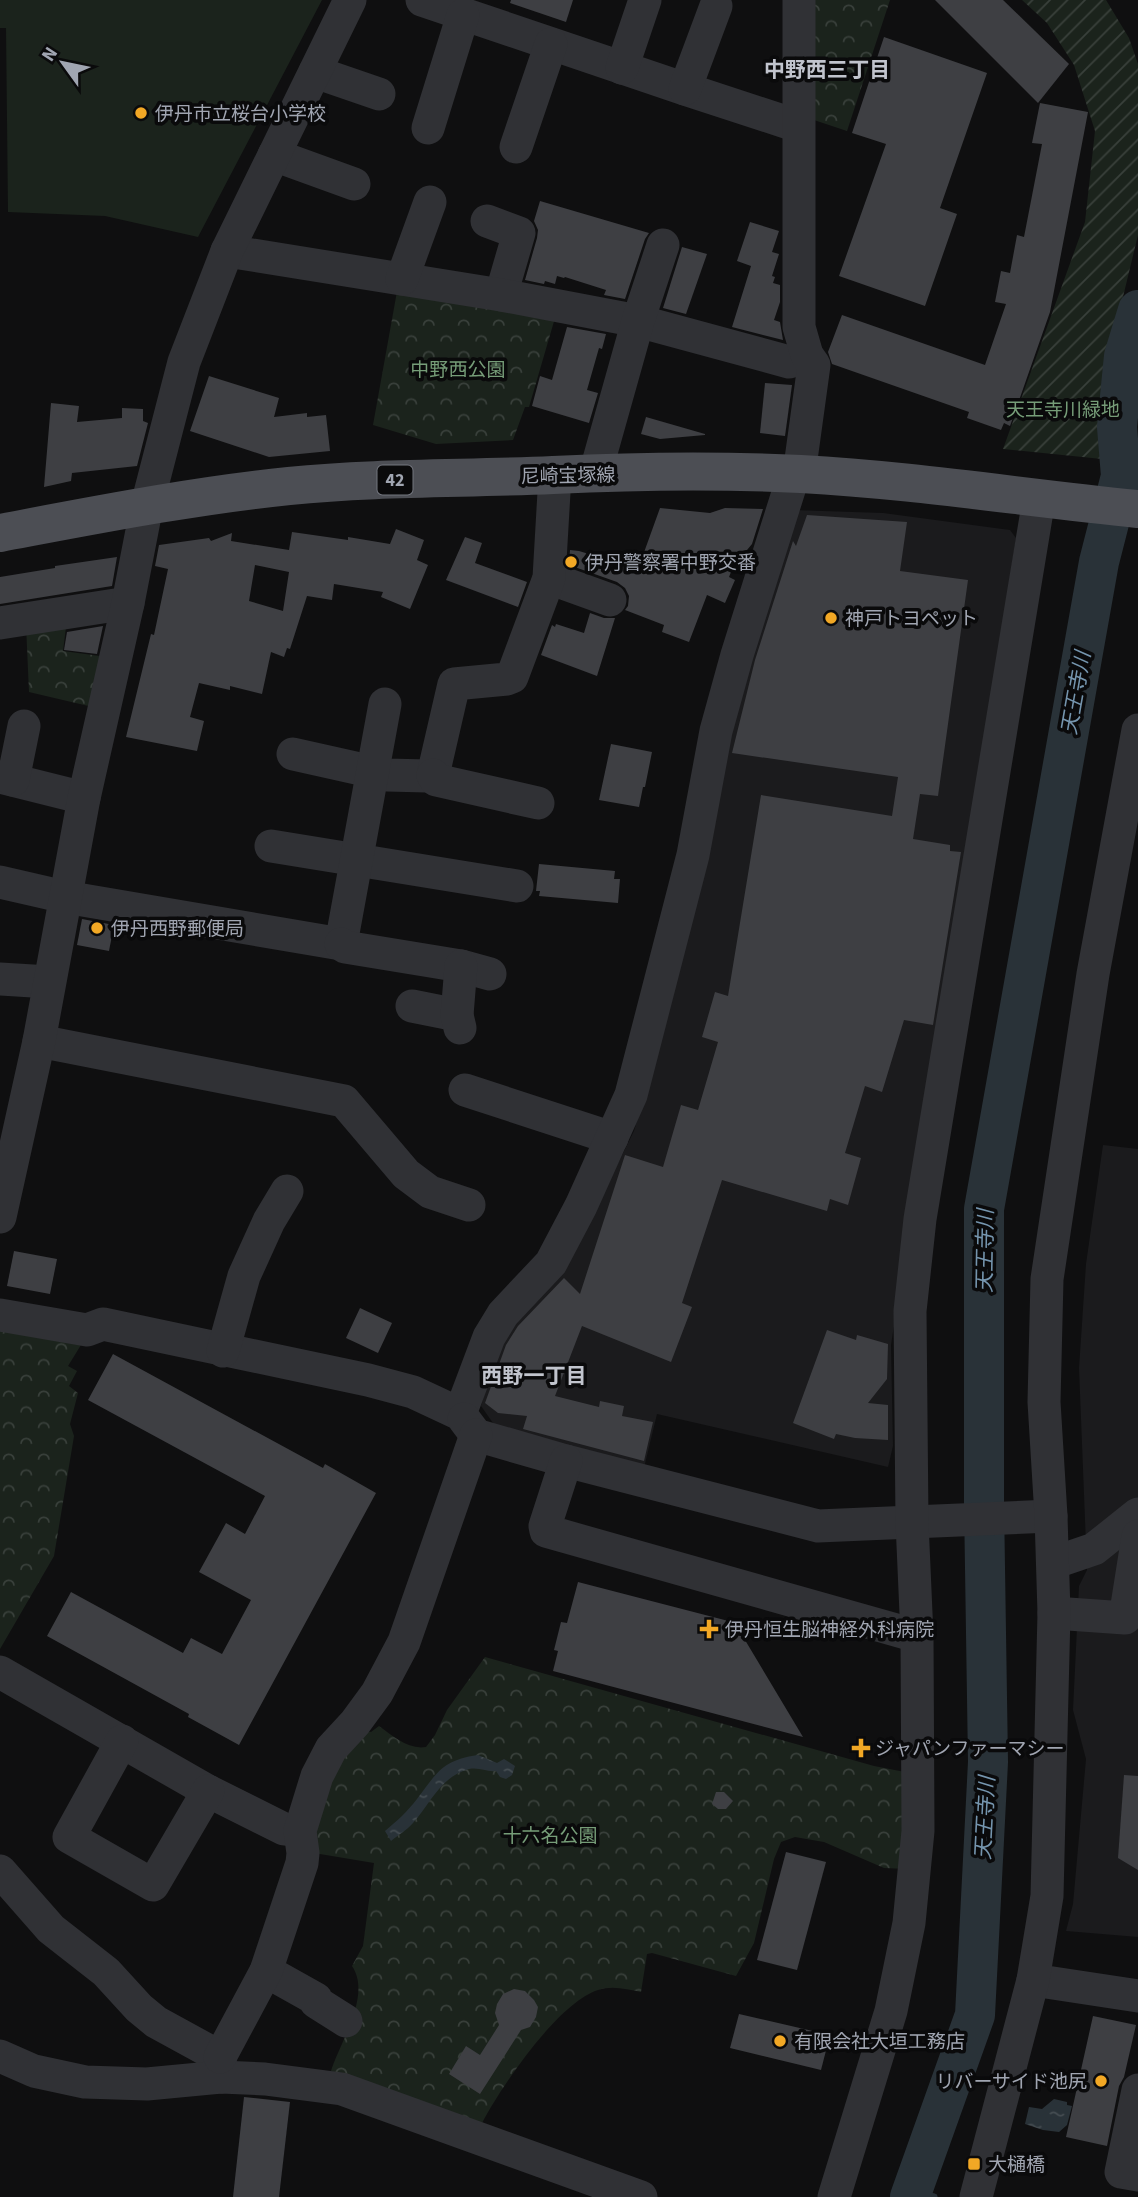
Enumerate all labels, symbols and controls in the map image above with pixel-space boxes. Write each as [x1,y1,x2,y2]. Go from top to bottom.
north arrow [28,28,98,98]
text: N [35,42,65,67]
district label: 中野西三丁目 [764,55,890,85]
place label: 伊丹市立桜台小学校 [155,101,326,128]
marker: 伊丹市立桜台小学校 [133,105,149,121]
park label: 中野西公園 [410,357,506,384]
park label: 天王寺川緑地 [1006,397,1120,424]
street label: 尼崎宝塚線 [520,462,616,491]
road number: 42 [378,466,412,494]
place label: 伊丹警察署中野交番 [585,550,756,577]
marker: 伊丹警察署中野交番 [563,554,579,570]
place label: 神戸トヨペット [845,606,978,633]
marker: 神戸トヨペット [823,610,839,626]
water label: 天王寺川 [1054,647,1098,737]
place label: 伊丹西野郵便局 [111,916,244,943]
marker: 伊丹西野郵便局 [89,920,105,936]
water label: 天王寺川 [969,1207,1001,1293]
district label: 西野一丁目 [482,1361,587,1391]
place label: 伊丹恒生脳神経外科病院 [725,1617,934,1644]
marker: 伊丹恒生脳神経外科病院 [699,1619,719,1639]
place label: ジャパンファーマシー [875,1736,1064,1763]
marker: ジャパンファーマシー [853,1740,869,1756]
water label: 天王寺川 [968,1773,1002,1861]
park label: 十六名公園 [502,1823,598,1850]
place label: 有限会社大垣工務店 [794,2029,965,2056]
marker: 有限会社大垣工務店 [772,2033,788,2049]
place label: リバーサイド池尻 [935,2069,1087,2096]
marker: リバーサイド池尻 [1093,2073,1109,2089]
place label: 大樋橋 [988,2152,1045,2179]
marker: 大樋橋 [966,2156,982,2172]

